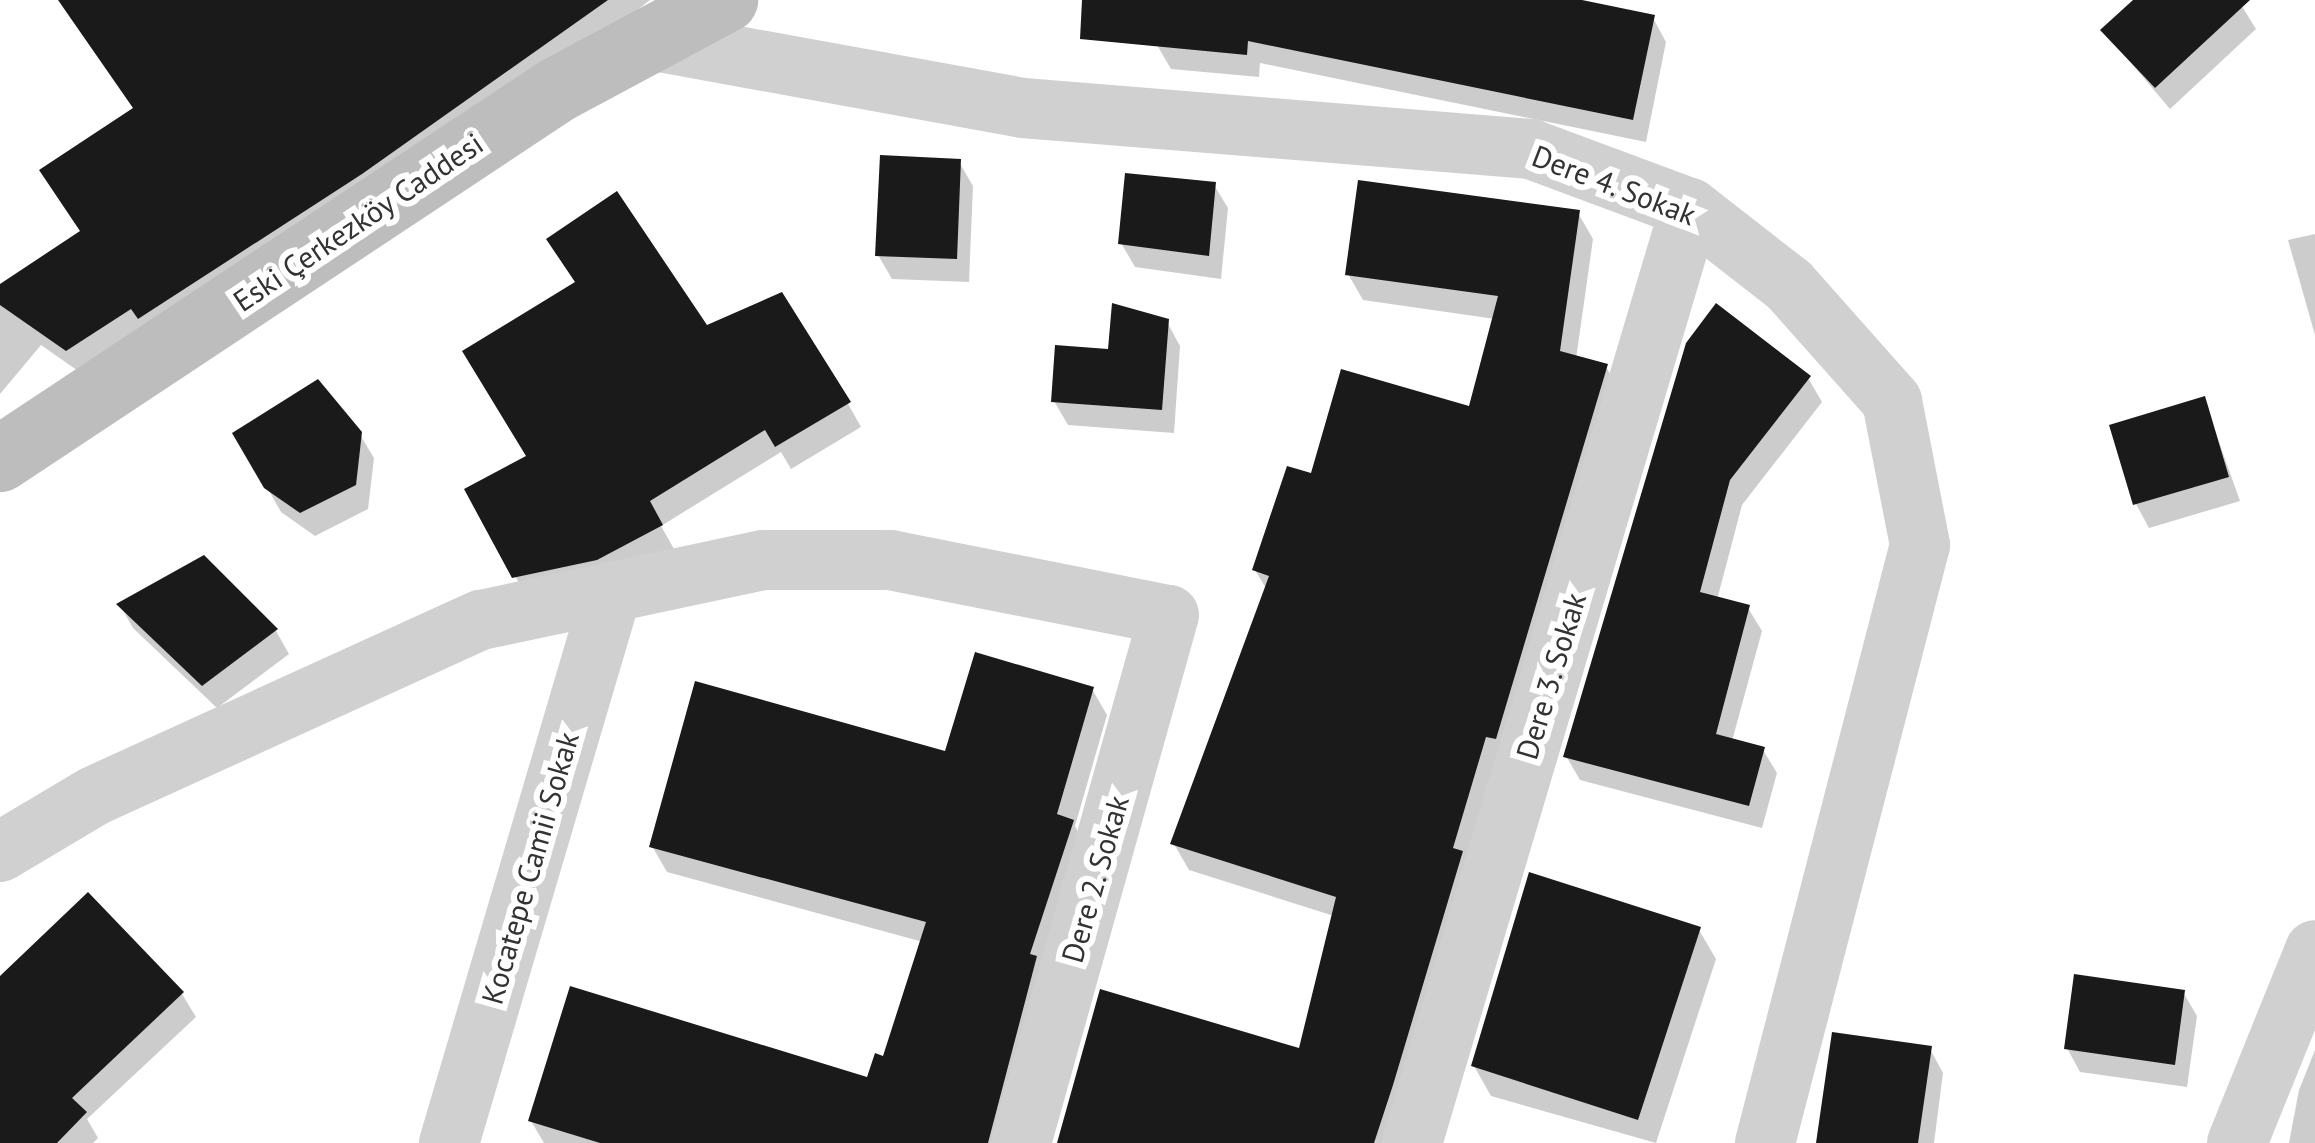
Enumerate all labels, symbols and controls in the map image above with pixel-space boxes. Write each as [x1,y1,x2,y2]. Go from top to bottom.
street label: Eski Çerkezköy Caddesi [226,125,490,319]
street label: Dere 4. Sokak [1526,137,1702,233]
street label: Dere 3. Sokak [1508,587,1594,765]
street label: Kocatepe Camii Sokak [474,728,586,1008]
street label: Dere 2. Sokak [1054,790,1136,968]

